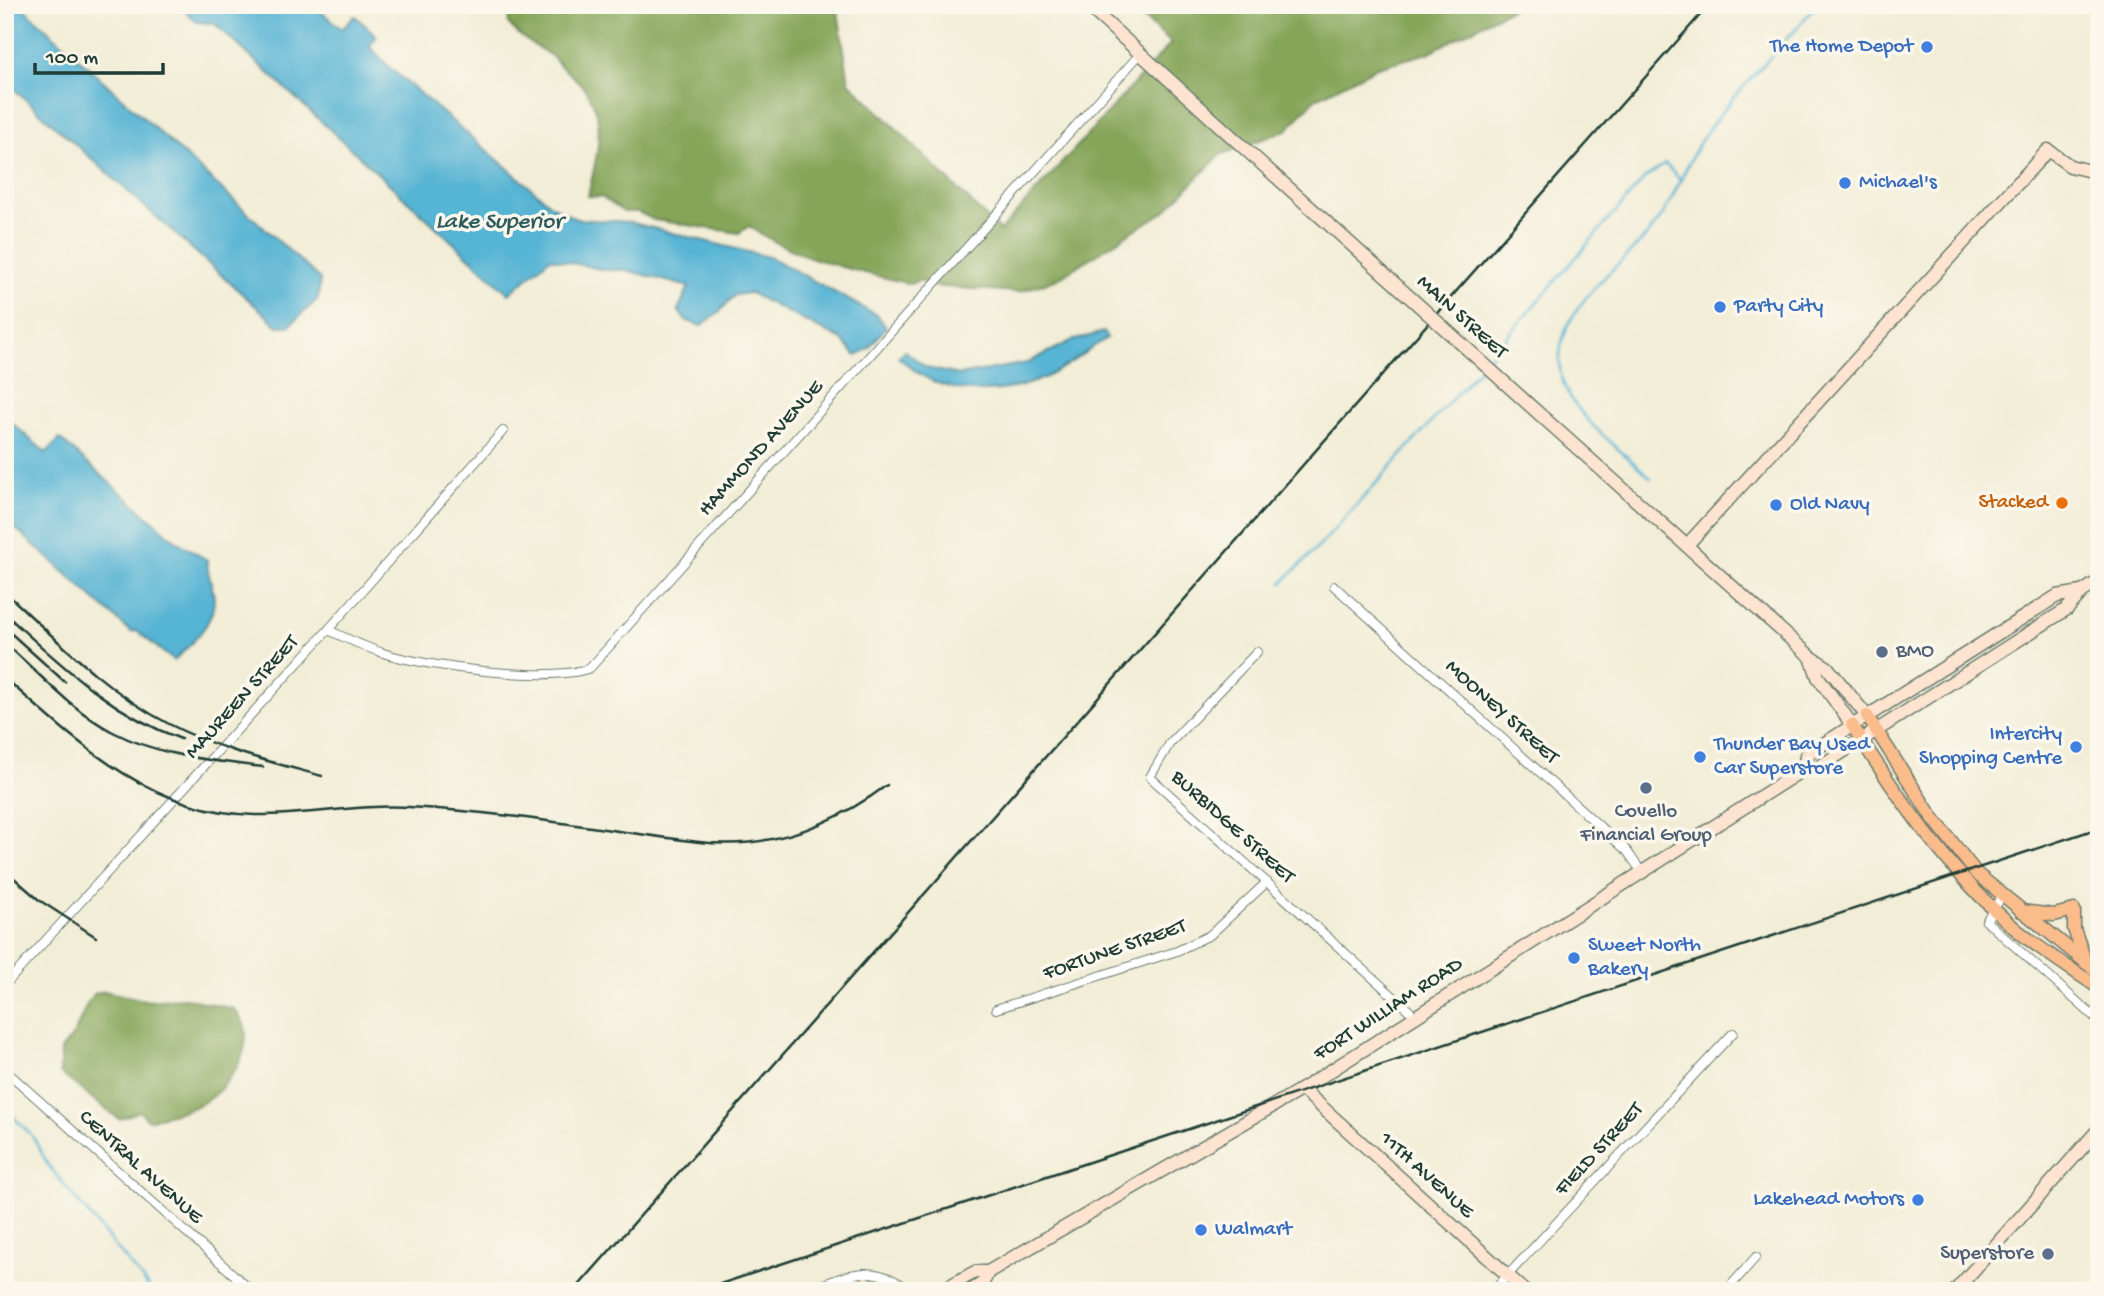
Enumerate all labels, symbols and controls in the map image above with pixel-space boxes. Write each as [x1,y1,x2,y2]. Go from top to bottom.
scale bar [35,32,163,76]
place label: The Home Depot [1769,35,1915,60]
marker: The Home Depot [1919,39,1935,55]
text: 100 m [45,47,98,72]
place label: Michael's [1859,171,1938,196]
marker: Michael's [1837,175,1853,191]
water label: Lake Superior [436,209,567,236]
street label: MAIN STREET [1410,271,1512,366]
place label: Party City [1733,295,1823,320]
marker: Party City [1712,299,1728,315]
street label: HAMMOND AVENUE [694,375,830,522]
place label: Stacked [1978,491,2050,516]
place label: Old Navy [1790,493,1870,518]
marker: Stacked [2054,495,2070,511]
marker: Old Navy [1768,497,1784,513]
street label: MAUREEN STREET [181,630,306,765]
place label: BMO [1895,640,1934,665]
marker: BMO [1874,644,1890,660]
street label: MOONEY STREET [1439,655,1564,771]
place label: Intercity Shopping Centre [1919,723,2063,772]
place label: Thunder Bay Used Car Superstore [1713,733,1871,782]
marker: Intercity Shopping Centre [2068,739,2084,755]
marker: Thunder Bay Used Car Superstore [1692,749,1708,765]
street label: BURBIDGE STREET [1164,765,1300,891]
marker: Covello Financial Group [1638,780,1654,796]
place label: Covello Financial Group [1579,800,1712,849]
street label: FORTUNE STREET [1039,915,1191,987]
place label: Sweet North Bakery [1587,934,1701,983]
marker: Sweet North Bakery [1566,950,1582,966]
street label: FORT WILLIAM ROAD [1309,952,1468,1068]
street label: FIELD STREET [1550,1098,1650,1203]
street label: CENTRAL AVENUE [73,1106,208,1231]
street label: 11TH AVENUE [1373,1127,1479,1225]
place label: Lakehead Motors [1753,1188,1905,1213]
marker: Lakehead Motors [1910,1192,1926,1208]
place label: Walmart [1215,1218,1294,1243]
marker: Walmart [1193,1222,1209,1238]
place label: Superstore [1940,1242,2035,1267]
marker: Superstore [2040,1246,2056,1262]

